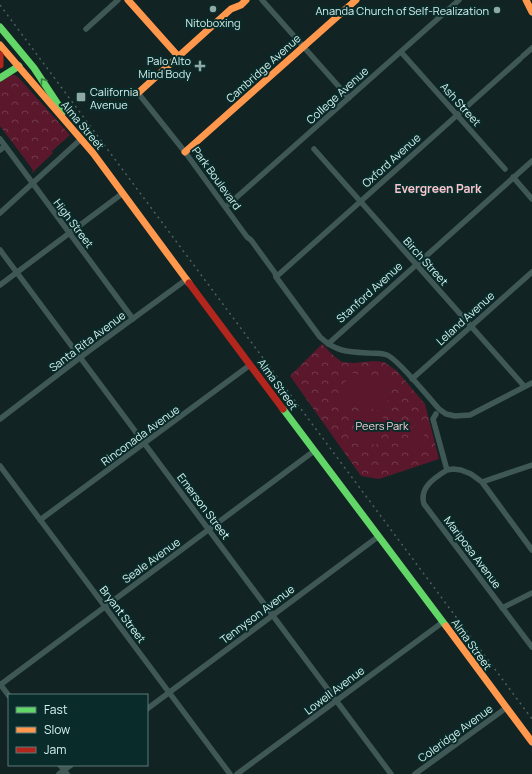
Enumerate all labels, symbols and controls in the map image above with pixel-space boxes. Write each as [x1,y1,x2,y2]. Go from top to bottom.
place label: Ananda Church of Self-Realization [315,3,489,18]
marker: Nitoboxing [208,4,218,14]
marker: Ananda Church of Self-Realization [492,5,502,15]
place label: Nitoboxing [185,15,241,30]
street label: Cambridge Avenue [222,30,304,106]
place label: Palo Alto Mind Body [138,53,191,81]
marker: Palo Alto Mind Body [194,60,206,72]
street label: College Avenue [303,63,372,127]
one-way arrow [41,79,48,86]
street label: Ash Street [437,79,485,129]
place label: California Avenue [90,84,138,112]
marker: California Avenue [75,91,87,103]
street label: Alma Street [58,97,108,153]
street label: Oxford Avenue [358,129,424,190]
street label: Park Boulevard [189,143,245,213]
district label: Evergreen Park [394,180,482,197]
street label: High Street [51,195,97,251]
street label: Birch Street [400,234,452,288]
street label: Stanford Avenue [333,258,406,326]
street label: Leland Avenue [433,287,498,348]
street label: Santa Rita Avenue [46,307,129,375]
street label: Alma Street [254,356,302,412]
street label: Rinconada Avenue [98,401,183,469]
park label: Peers Park [355,418,409,433]
street label: Emerson Street [174,470,234,542]
street label: Mariposa Avenue [441,513,505,592]
street label: Seale Avenue [119,534,183,586]
street label: Tennyson Avenue [217,581,298,647]
street label: Bryant Street [97,582,149,646]
street label: Alma Street [448,616,496,672]
street label: Lowell Avenue [301,662,368,718]
legend [8,694,148,766]
street label: Coleridge Avenue [414,700,496,765]
text: Fast [44,701,68,718]
text: Slow [44,721,70,738]
text: Jam [44,741,66,758]

